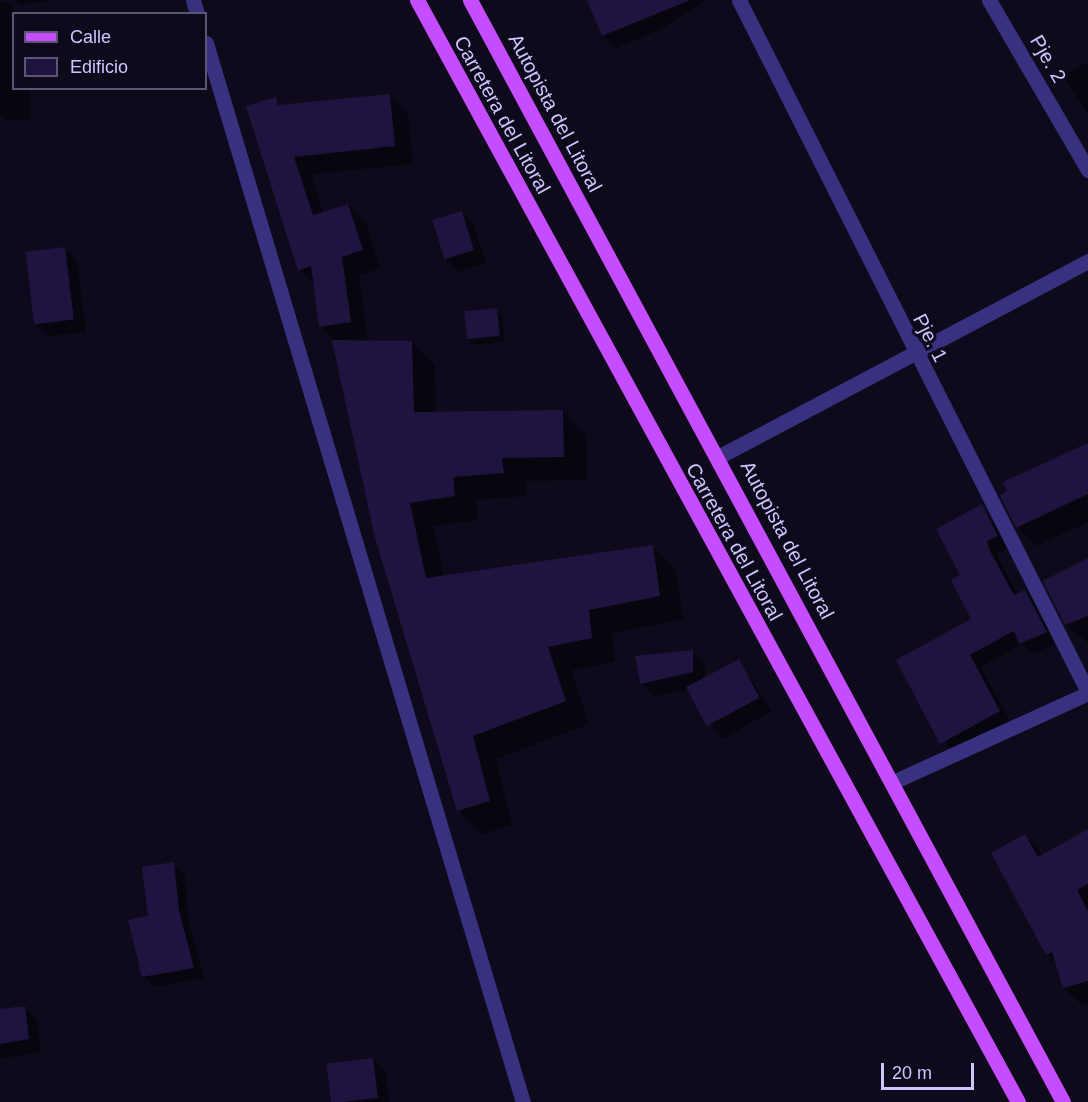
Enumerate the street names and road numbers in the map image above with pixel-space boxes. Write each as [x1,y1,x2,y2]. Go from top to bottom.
street label: Autopista del Litoral [503,30,607,196]
street label: Pje. 2 [1025,31,1071,87]
street label: Carretera del Litoral [449,32,555,198]
street label: Pje. 1 [908,310,952,366]
street label: Autopista del Litoral [735,457,839,623]
street label: Carretera del Litoral [681,459,787,625]

